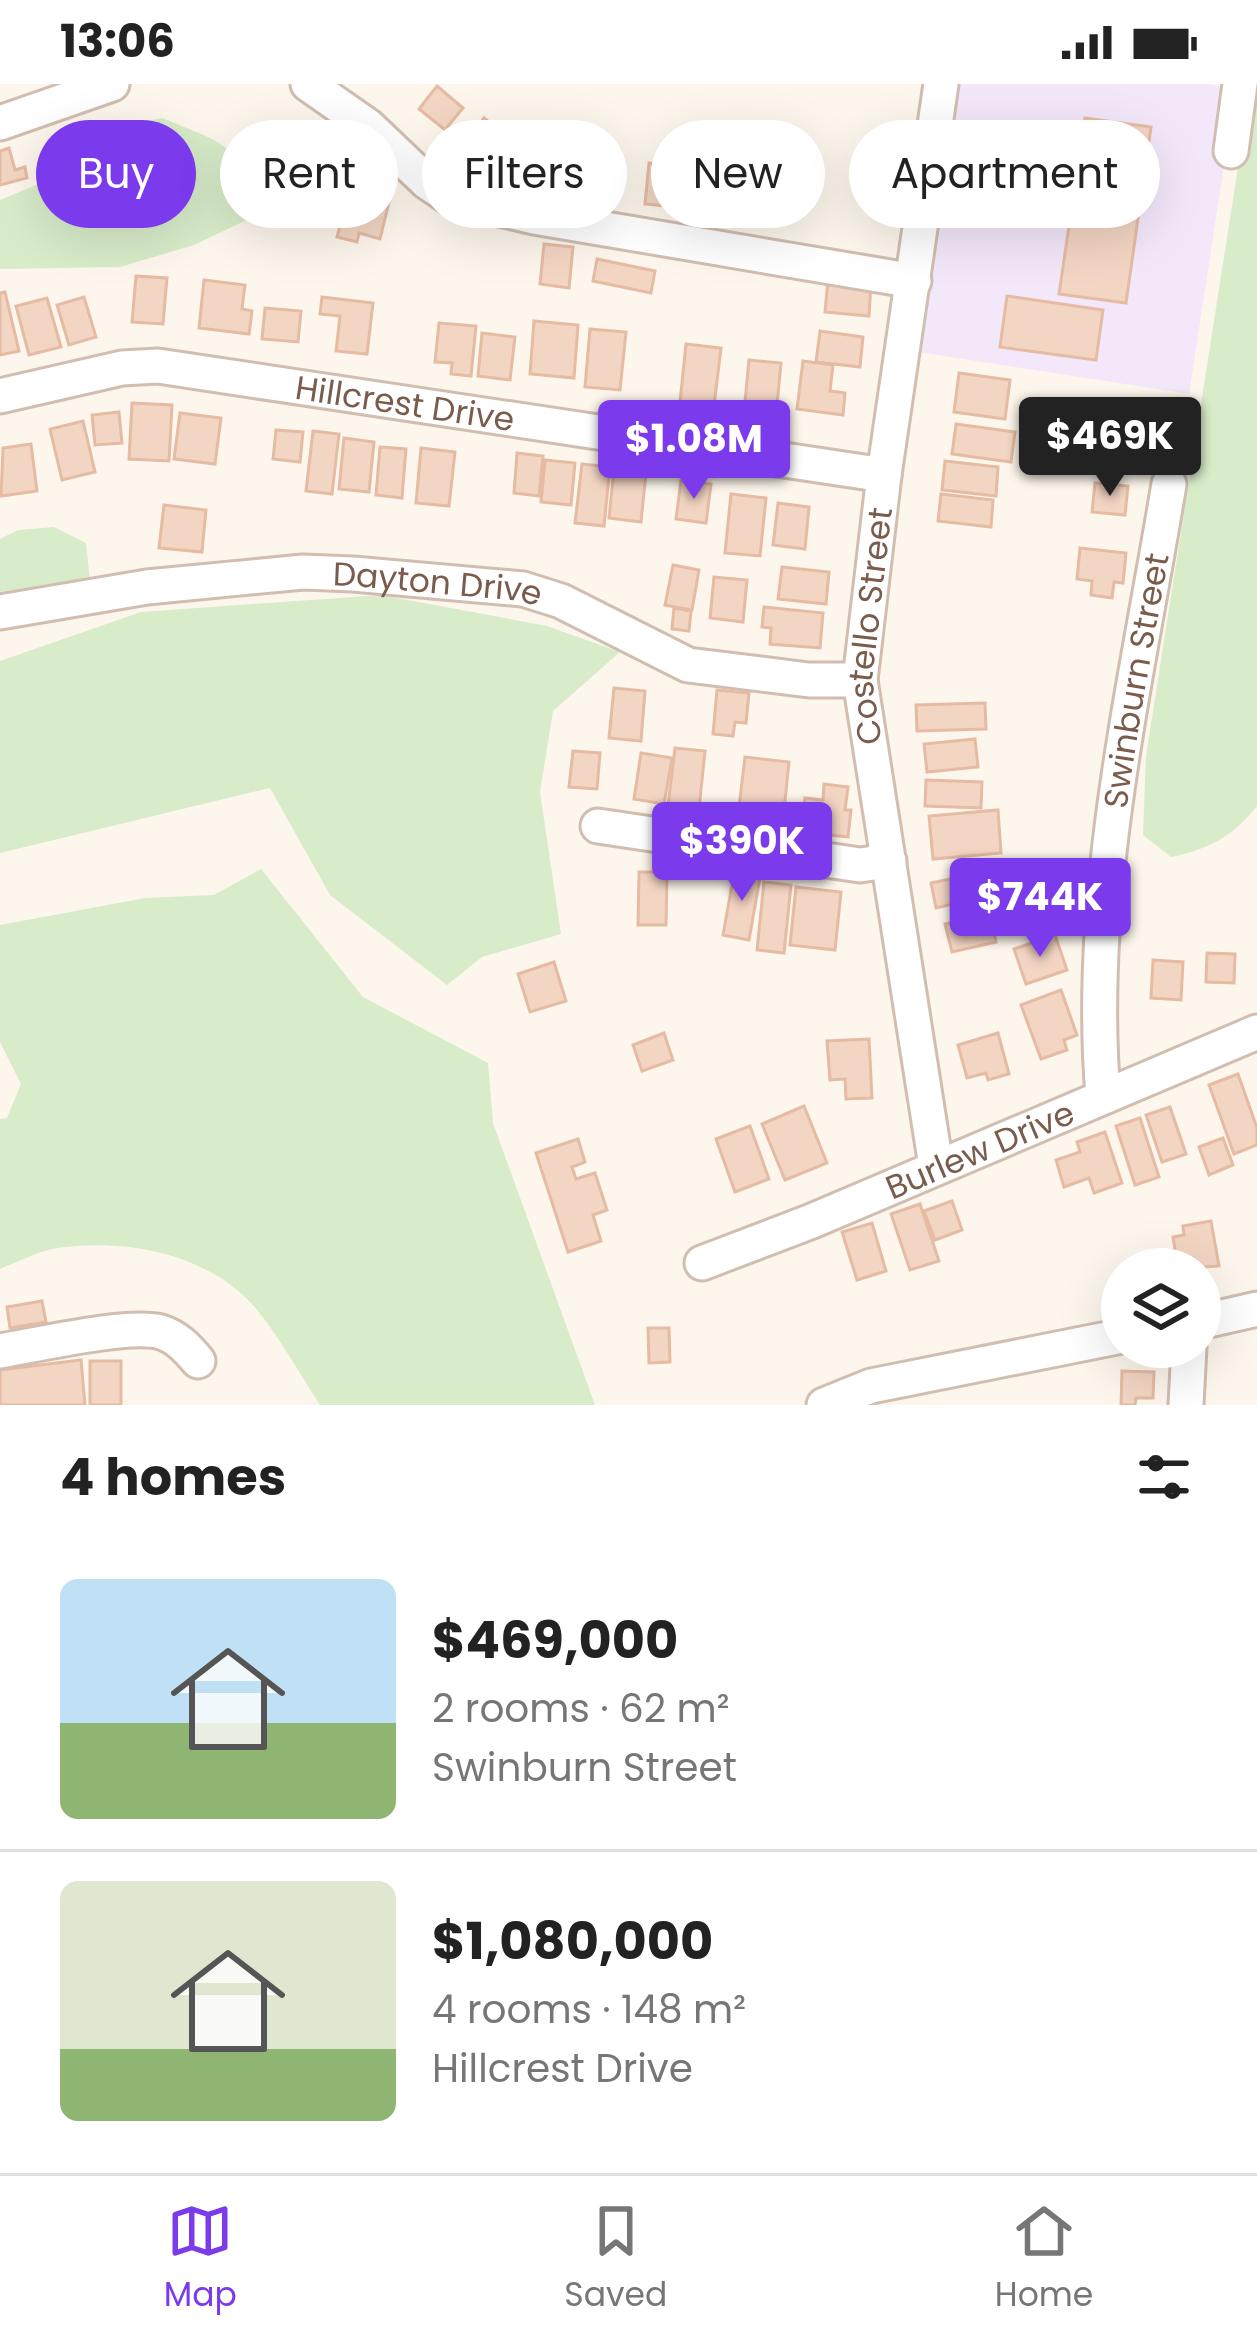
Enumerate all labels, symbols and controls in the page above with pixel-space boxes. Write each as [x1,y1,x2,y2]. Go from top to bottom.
text: 13:06 [60,10,175,73]
chip: Buy [36,120,196,228]
chip: Rent [220,120,398,228]
chip: Filters [422,120,627,228]
chip: New [651,120,825,228]
chip: Apartment [849,120,1160,228]
street label: Hillcrest Drive [292,363,518,443]
pin: $469K [1026,397,1194,499]
pin: $1.08M [596,400,792,502]
text: $469K [1046,408,1174,463]
text: $1.08M [625,411,763,466]
street label: Costello Street [836,505,904,748]
street label: Swinburn Street [1091,549,1180,811]
street label: Dayton Drive [332,550,549,617]
pin: $390K [658,802,826,904]
text: $390K [679,813,805,868]
pin: $744K [956,858,1124,960]
text: $744K [977,869,1103,924]
street label: Burlew Drive [878,1089,1081,1211]
map controls [1101,1248,1221,1368]
button: layers [1101,1248,1221,1368]
text: 4 homes [60,1441,286,1513]
icon: filters [1131,1444,1197,1510]
text: $469,000 [432,1604,678,1676]
icon: home [156,1627,300,1771]
text: 2 rooms · 62 m² [432,1681,730,1736]
text: Swinburn Street [432,1740,737,1795]
text: $1,080,000 [432,1905,713,1977]
icon: home [156,1929,300,2073]
text: 4 rooms · 148 m² [432,1982,746,2037]
text: Hillcrest Drive [432,2041,693,2096]
tab: Map [164,2198,237,2320]
tab: Saved [564,2198,667,2320]
tab: Home [995,2198,1093,2320]

